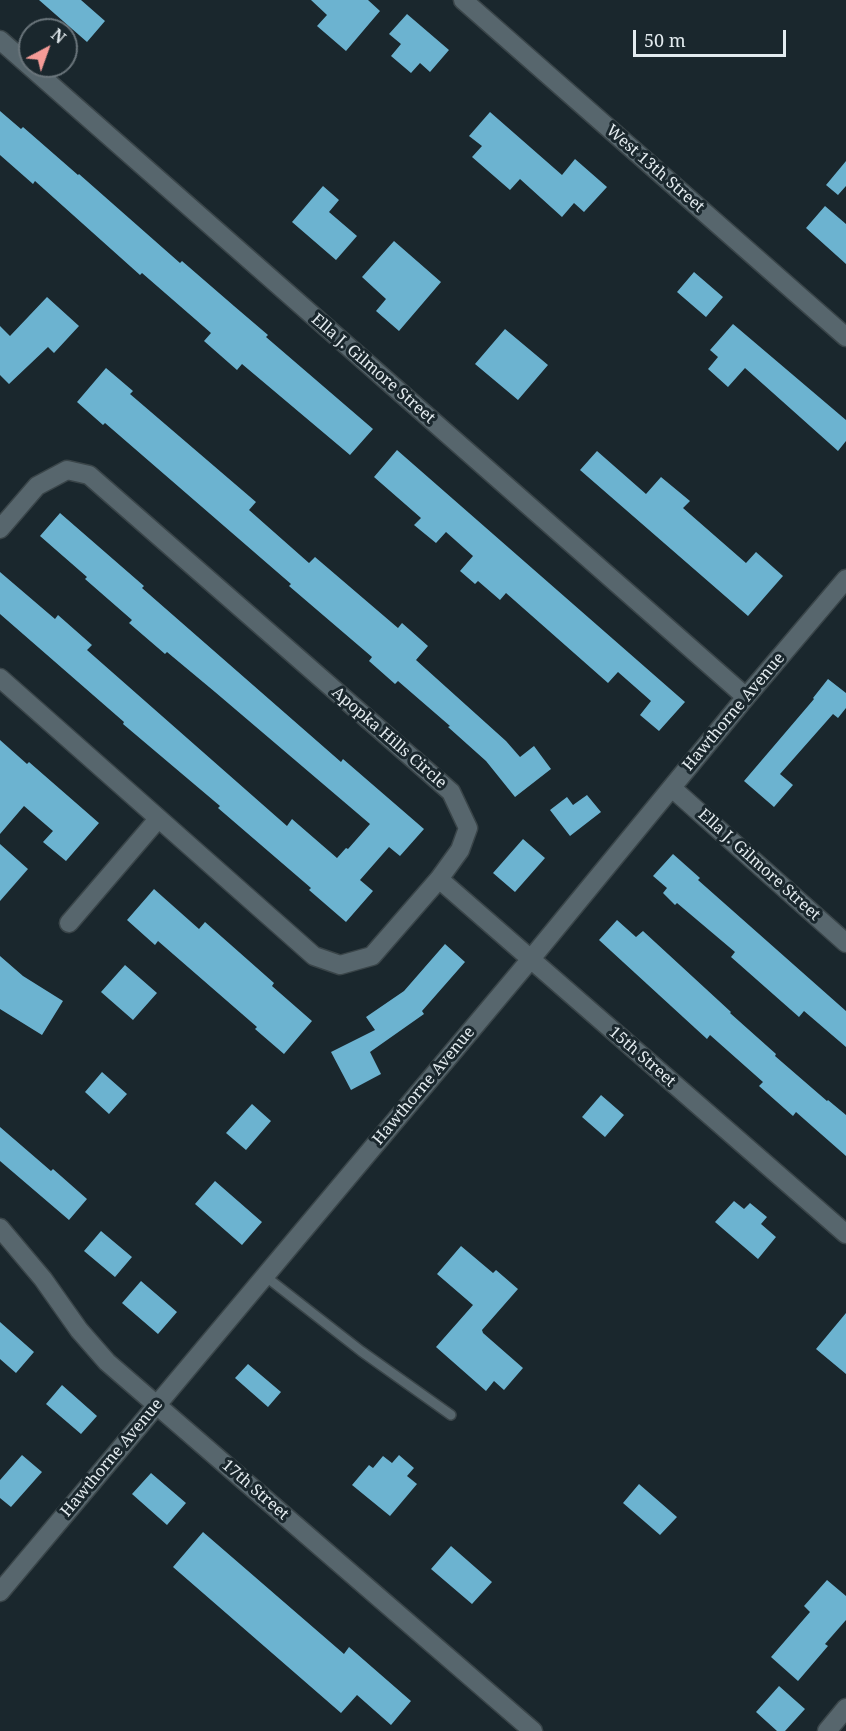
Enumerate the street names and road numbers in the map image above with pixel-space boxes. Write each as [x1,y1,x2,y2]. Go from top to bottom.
street label: West 13th Street [602,121,708,217]
street label: Ella J. Gilmore Street [307,310,439,428]
street label: Hawthorne Avenue [679,649,789,775]
street label: Apopka Hills Circle [328,683,450,793]
street label: Ella J. Gilmore Street [694,805,824,925]
street label: Hawthorne Avenue [369,1023,479,1149]
street label: 15th Street [605,1023,679,1091]
street label: Hawthorne Avenue [57,1395,167,1521]
street label: 17th Street [218,1456,292,1524]

